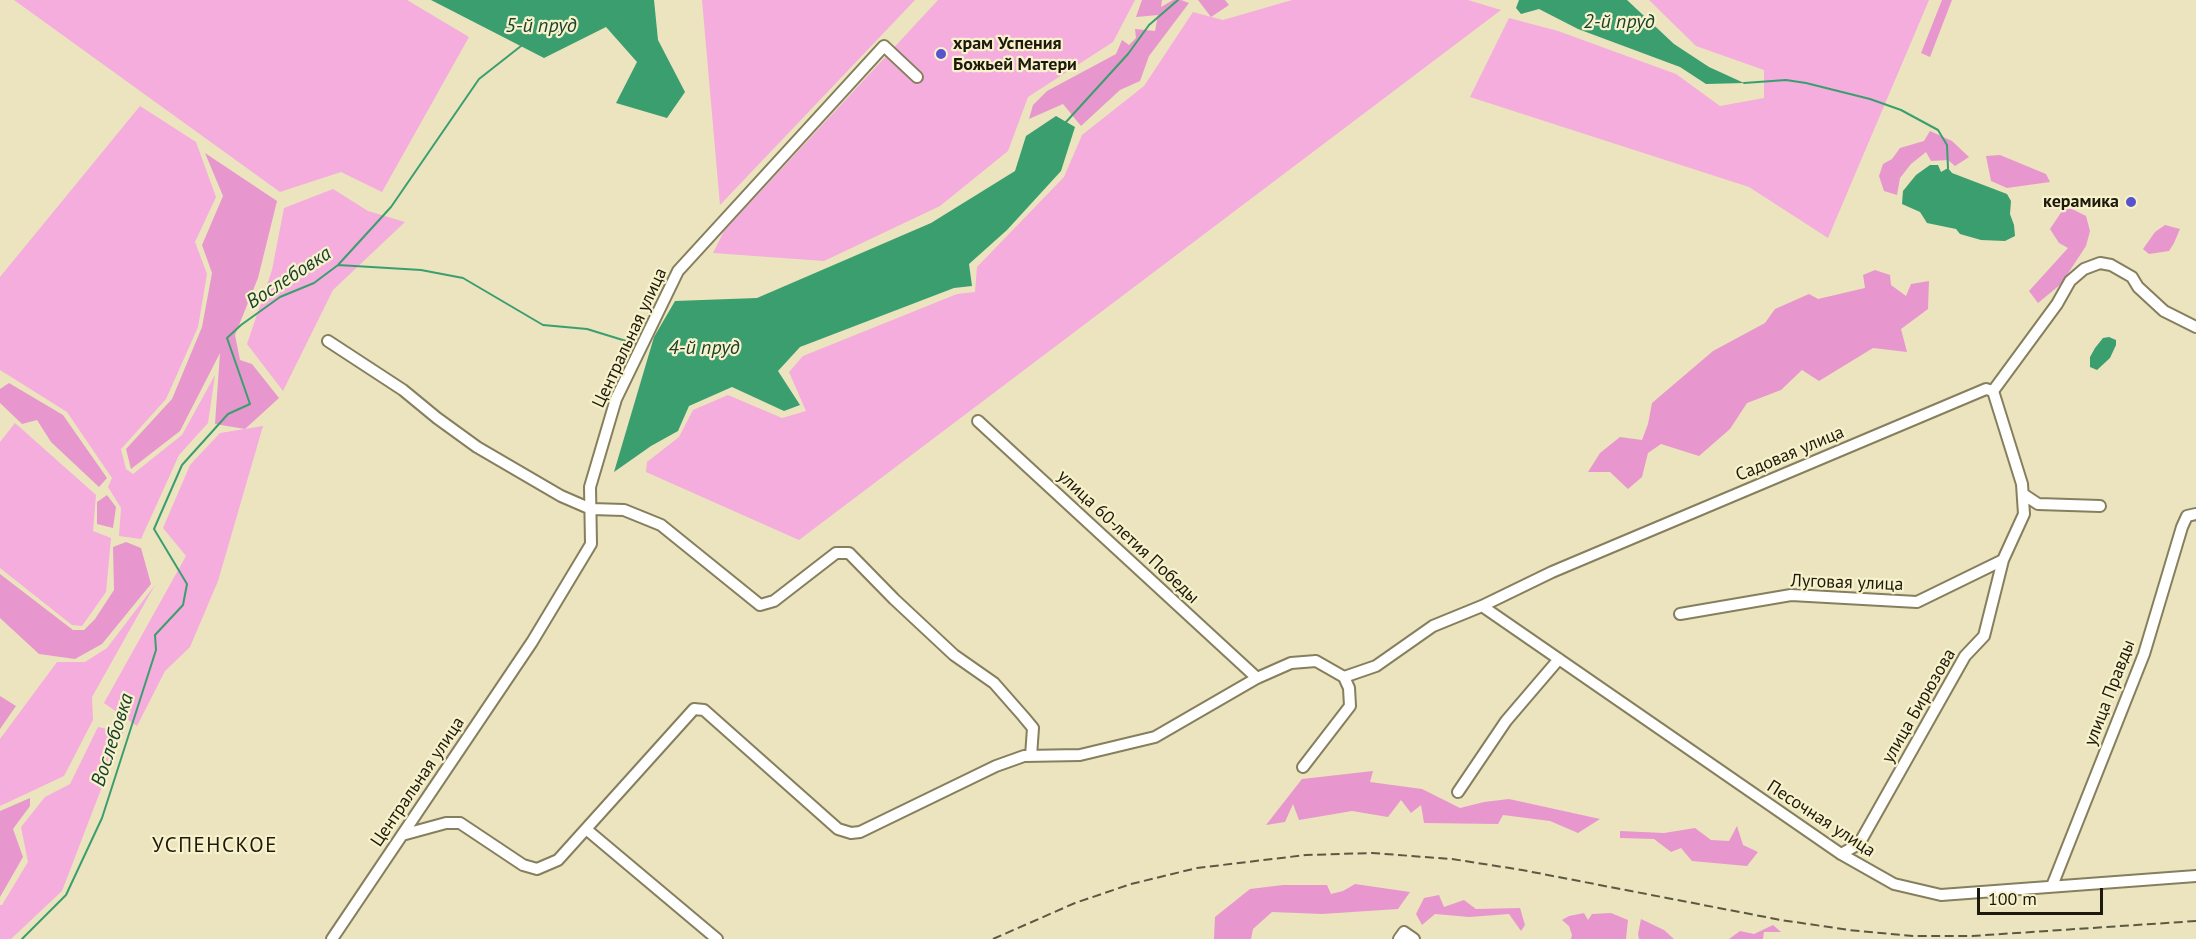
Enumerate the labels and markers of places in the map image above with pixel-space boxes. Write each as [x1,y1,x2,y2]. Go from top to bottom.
place label: храм Успения Божьей Матери [953,33,1077,76]
marker: храм Успения Божьей Матери [934,47,948,61]
place label: керамика [2043,191,2119,213]
marker: керамика [2124,195,2138,209]

